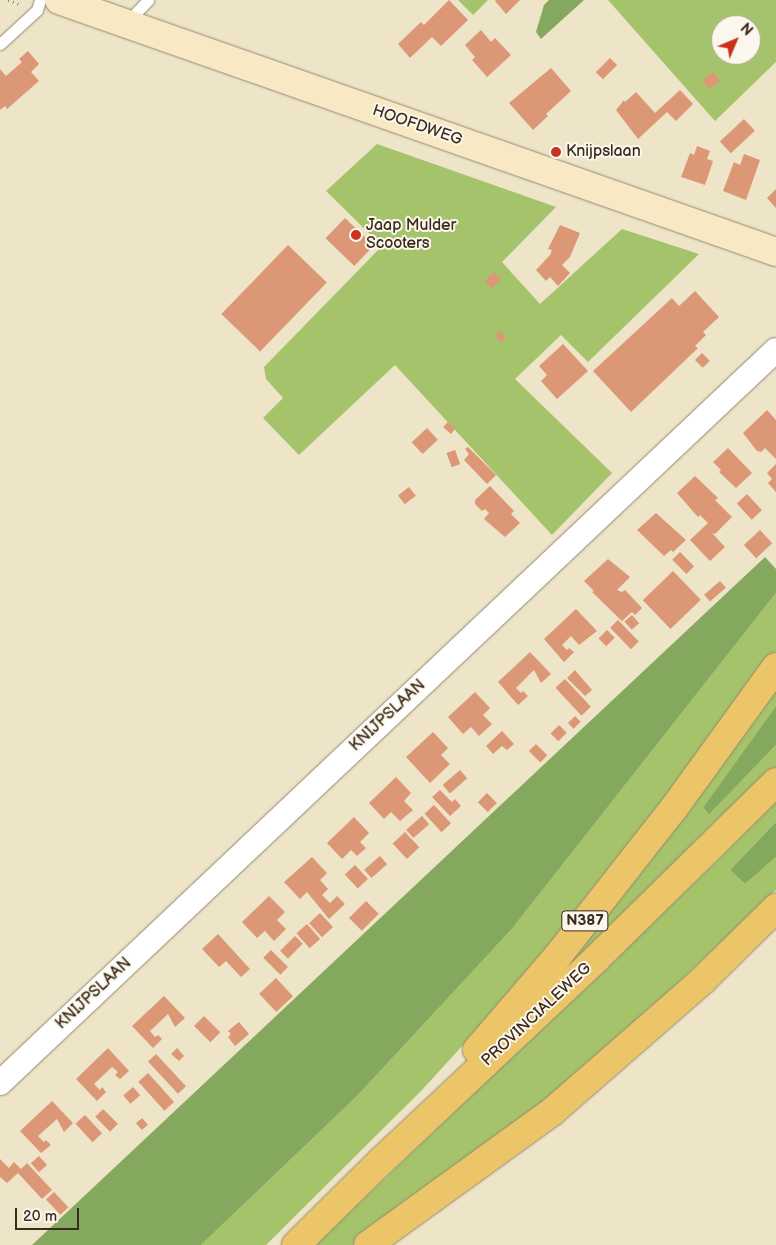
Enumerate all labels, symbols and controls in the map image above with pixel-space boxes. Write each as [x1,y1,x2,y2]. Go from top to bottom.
north arrow [711,15,761,65]
text: N [737,20,756,39]
street label: HOOFDWEG [370,102,464,150]
place label: Knijpslaan [566,142,641,162]
marker: Knijpslaan [550,146,562,158]
place label: Jaap Mulder Scooters [366,216,456,254]
marker: Jaap Mulder Scooters [350,229,362,241]
street label: KNIJPSLAAN [346,676,430,756]
road number: N387 [561,908,609,934]
street label: KNIJPSLAAN [52,954,136,1034]
street label: PROVINCIALEWEG [478,959,596,1071]
scale bar [18,1198,81,1230]
text: 20 m [23,1207,57,1226]

